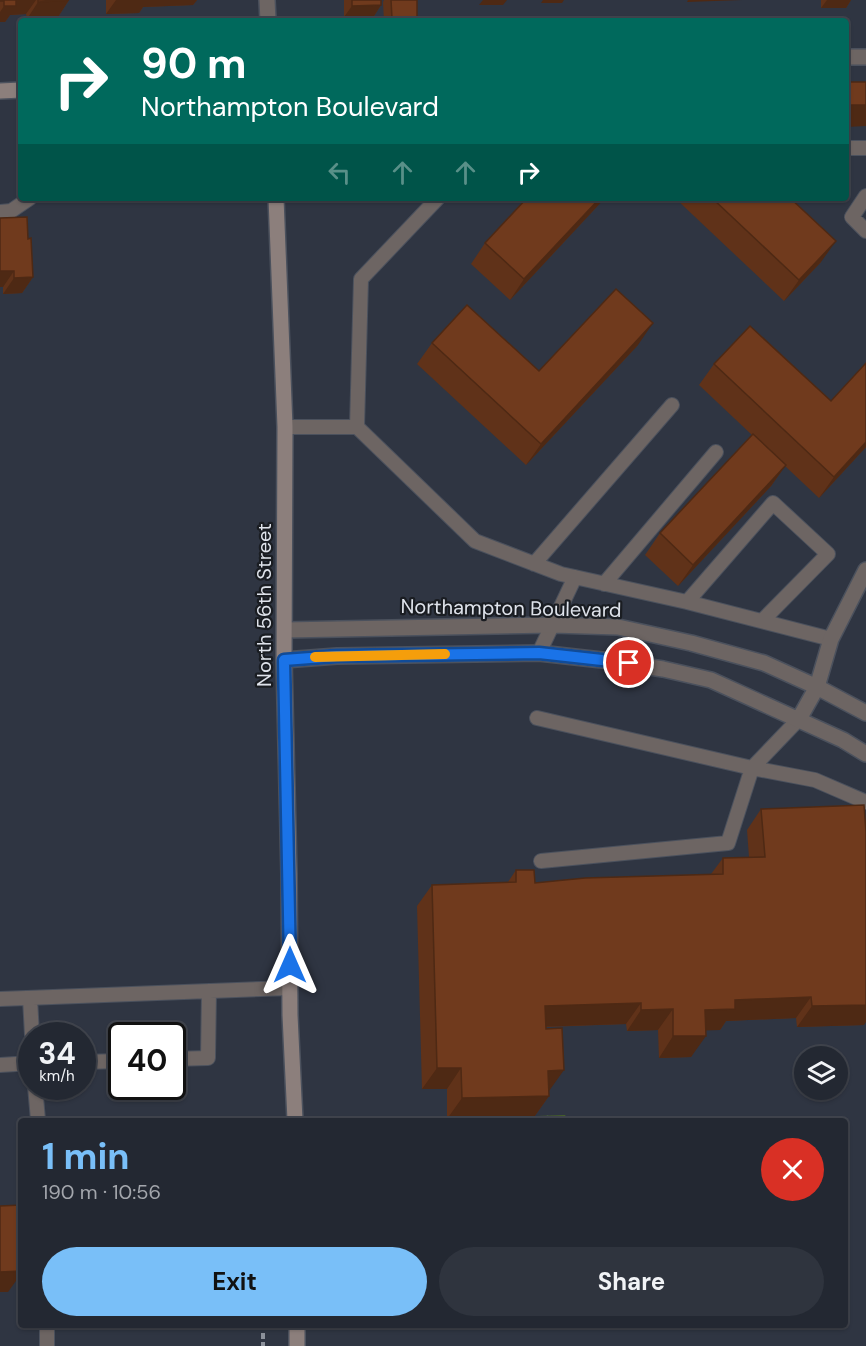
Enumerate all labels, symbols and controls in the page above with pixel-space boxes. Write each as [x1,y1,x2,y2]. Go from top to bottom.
text: 90 m [141,36,247,91]
icon: right [42,42,120,120]
text: Northampton Boulevard [141,89,439,124]
icon: left [323,156,356,189]
icon: ahead [386,156,419,189]
icon: ahead [449,156,482,189]
icon: right [512,156,545,189]
street label: North 56th Street [251,523,277,687]
street label: Northampton Boulevard [400,593,622,623]
pin [603,637,654,688]
icon: arrive [612,646,645,679]
position arrow [258,933,322,997]
speed limit sign: 40 [108,1022,186,1100]
text: 34 [38,1034,76,1073]
map controls [794,1046,848,1100]
button: layers [794,1046,848,1100]
text: km/h [39,1066,75,1086]
text: 1 min [42,1133,130,1180]
button: close [761,1138,824,1201]
text: 190 m · 10:56 [42,1179,161,1205]
button: Exit [42,1247,427,1316]
button: Share [439,1247,824,1316]

